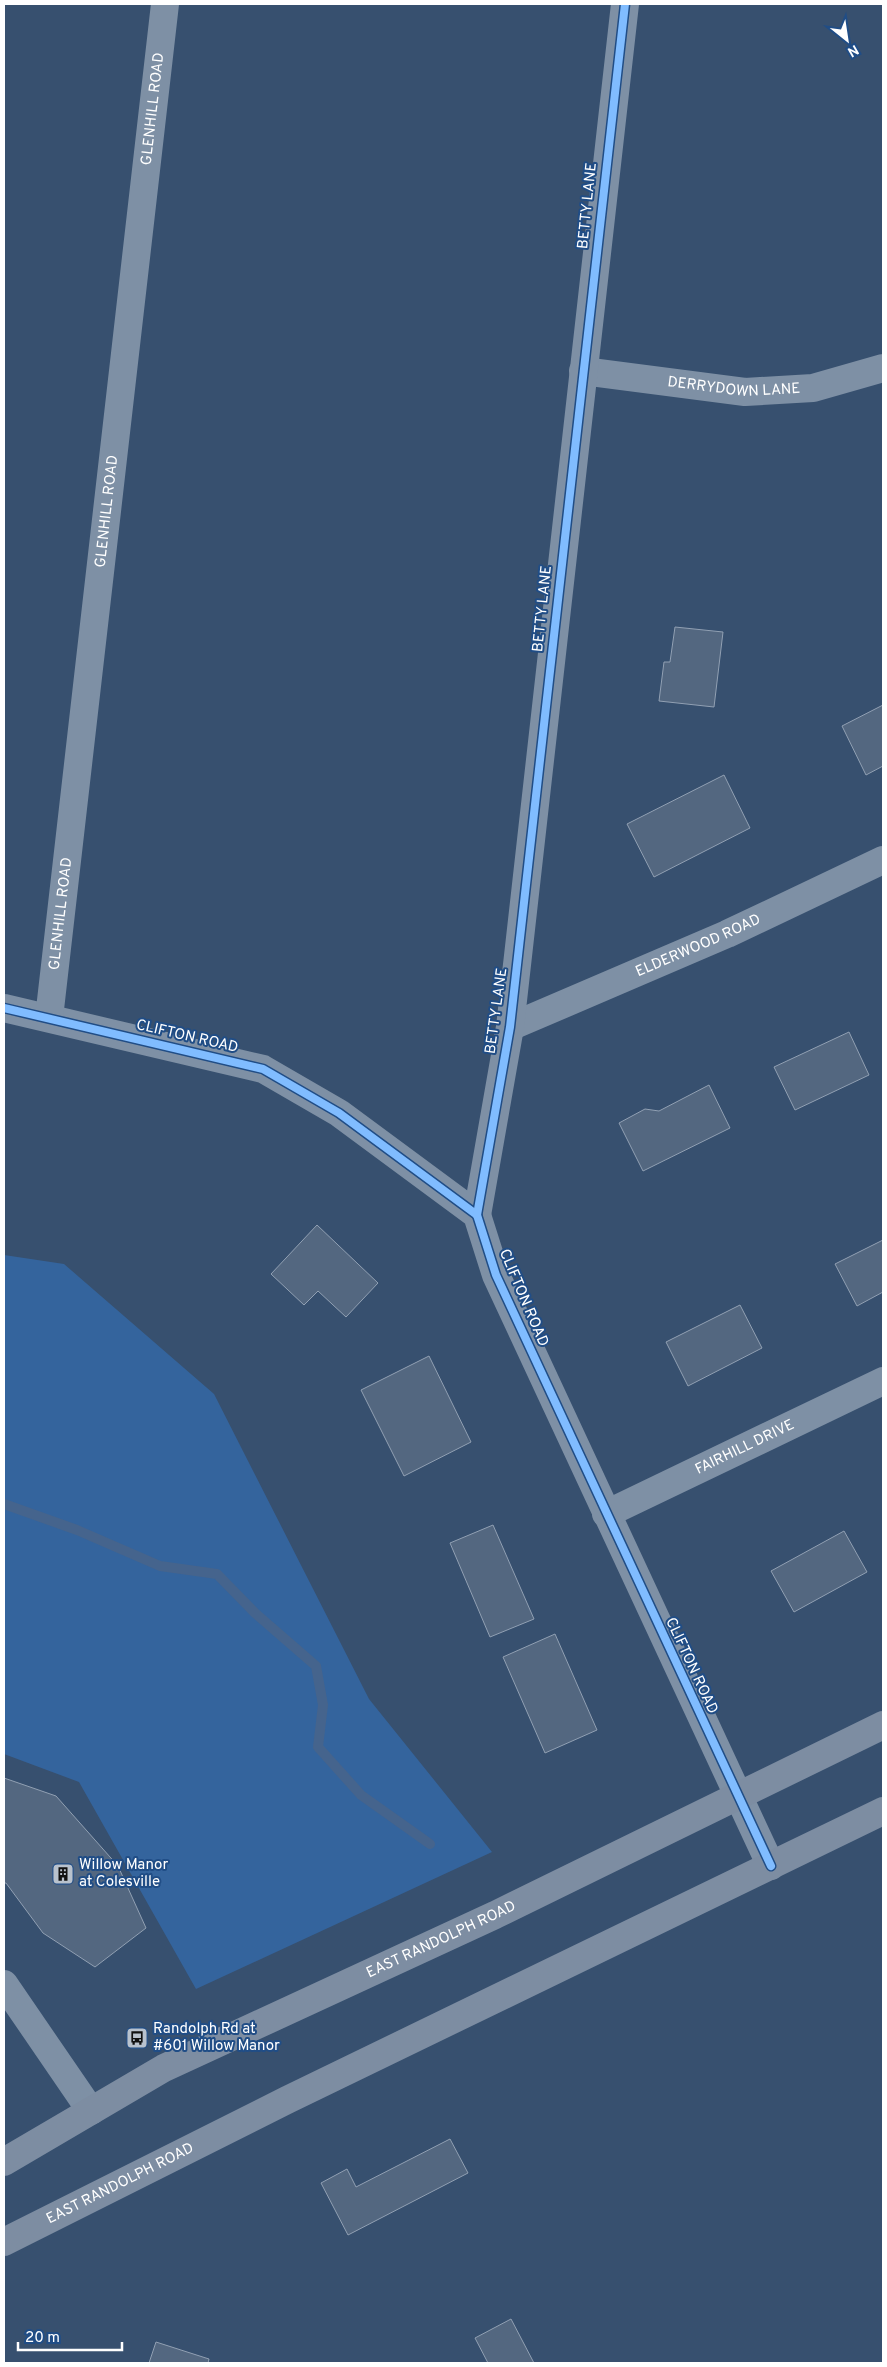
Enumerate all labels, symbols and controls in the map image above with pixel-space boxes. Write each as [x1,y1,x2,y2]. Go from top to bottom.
north arrow [822,15,872,65]
text: N [844,40,861,60]
street label: GLENHILL ROAD [137,52,169,166]
street label: BETTY LANE [574,162,602,250]
street label: DERRYDOWN LANE [666,373,801,402]
street label: GLENHILL ROAD [91,454,123,569]
street label: BETTY LANE [529,565,557,653]
street label: GLENHILL ROAD [45,856,77,971]
street label: ELDERWOOD ROAD [633,910,764,982]
street label: BETTY LANE [482,967,512,1055]
street label: CLIFTON ROAD [134,1016,240,1058]
street label: CLIFTON ROAD [494,1246,552,1350]
street label: FAIRHILL DRIVE [692,1415,798,1479]
street label: CLIFTON ROAD [660,1615,722,1717]
place label: Willow Manor at Colesville [79,1856,168,1892]
building icon: Willow Manor at Colesville [51,1862,75,1886]
street label: EAST RANDOLPH ROAD [363,1897,519,1983]
place label: Randolph Rd at #601 Willow Manor [153,2020,280,2056]
bus stop icon: Randolph Rd at #601 Willow Manor [125,2026,149,2050]
street label: EAST RANDOLPH ROAD [43,2139,197,2229]
scale bar [18,2320,121,2352]
text: 20 m [25,2329,60,2348]

